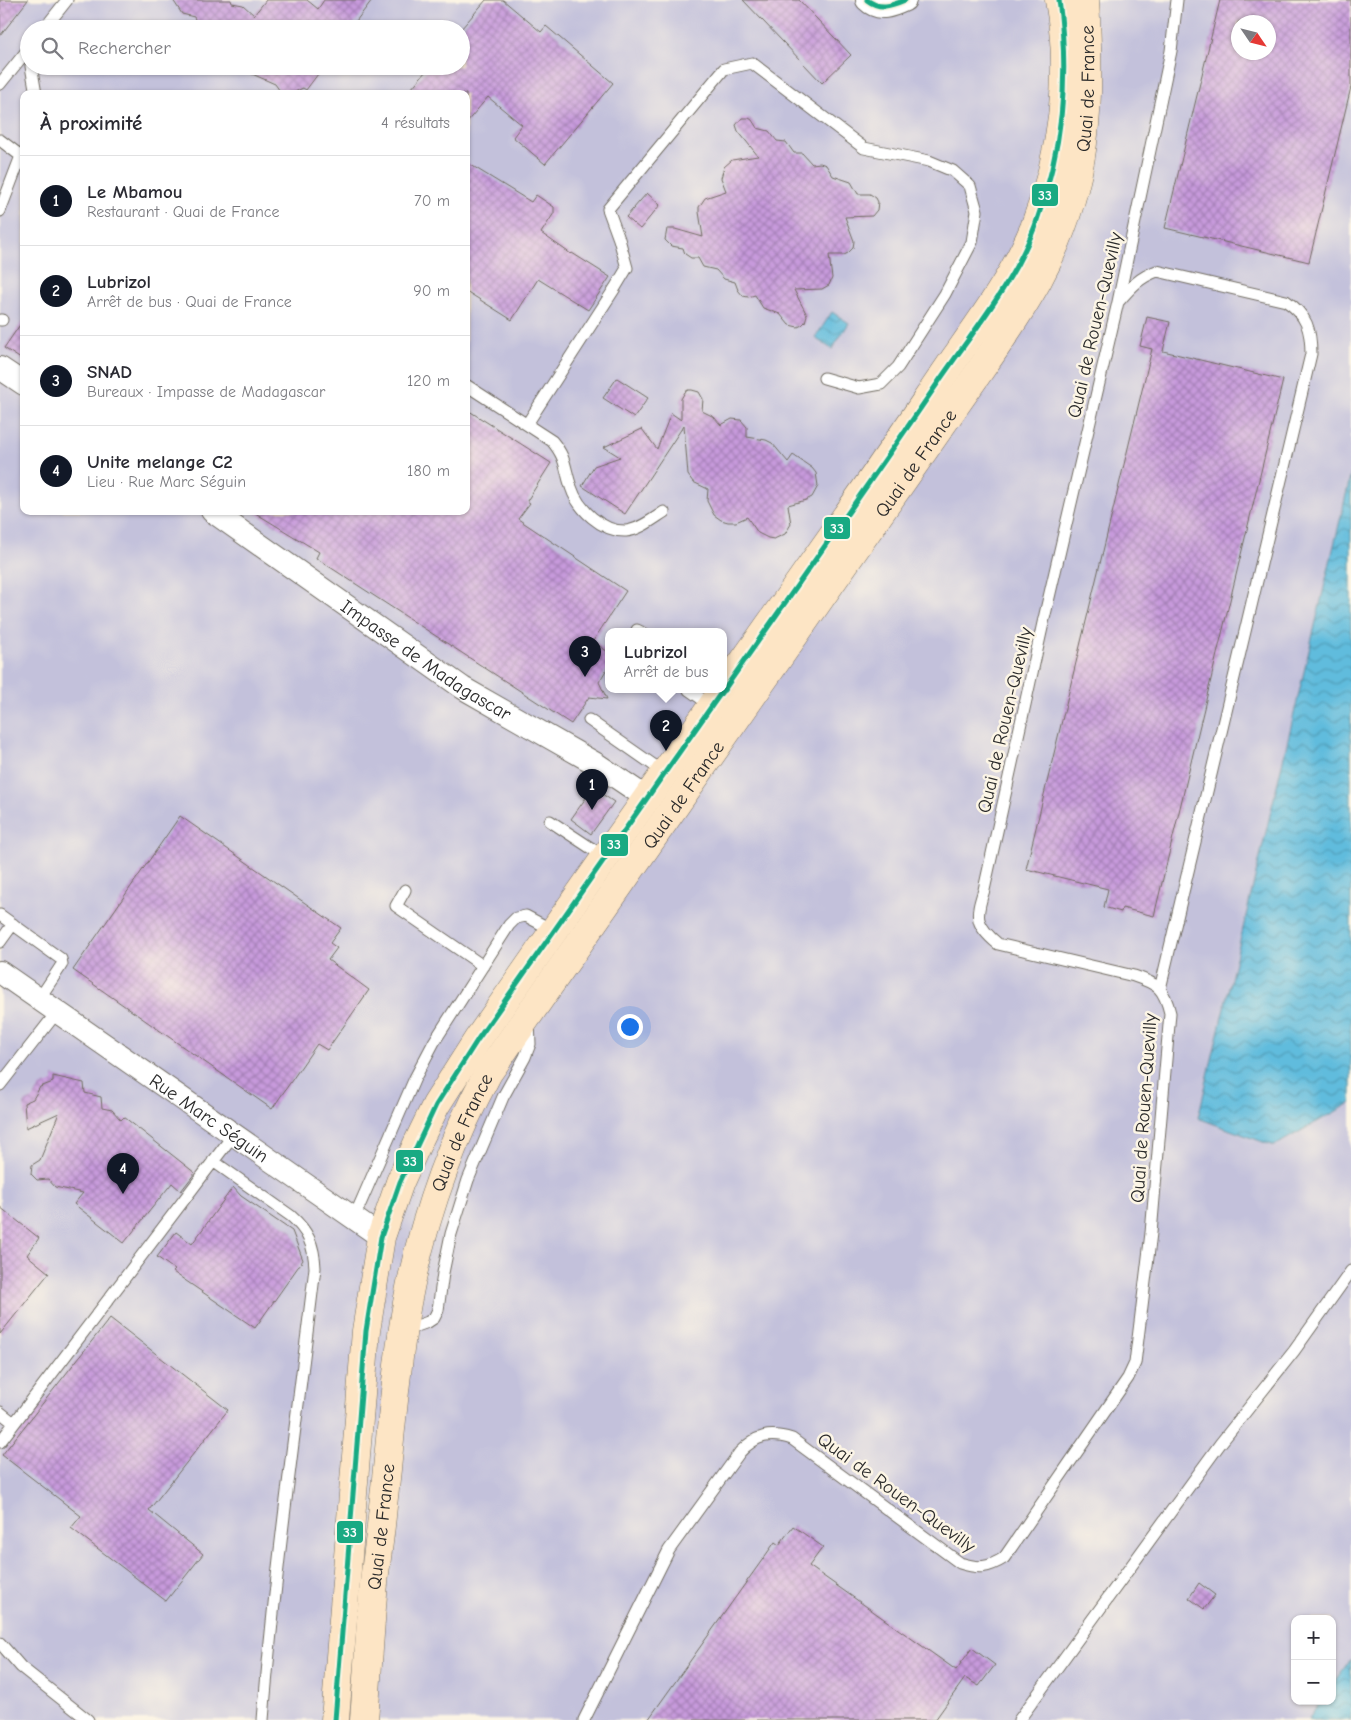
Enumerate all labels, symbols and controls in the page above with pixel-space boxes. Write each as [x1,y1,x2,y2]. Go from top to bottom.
north arrow [1231,15,1276,60]
search box [20,20,470,75]
street label: Quai de France [1072,25,1099,153]
icon: search [38,34,66,62]
text: Rechercher [78,37,171,59]
text: À proximité [40,111,142,135]
text: 4 résultats [381,114,450,132]
text: Le Mbamou [87,181,183,203]
line badge: 33 [1031,183,1059,207]
text: 33 [1038,187,1052,204]
text: 1 [53,192,59,210]
text: 70 m [414,192,450,210]
text: Restaurant · Quai de France [87,203,279,221]
street label: Quai de Rouen-Quevilly [1063,230,1127,420]
text: Lubrizol [87,271,151,293]
text: 2 [52,282,60,300]
text: 90 m [413,282,450,300]
text: Arrêt de bus · Quai de France [87,293,292,311]
text: SNAD [87,361,132,383]
text: 3 [52,372,60,390]
text: 120 m [407,372,450,390]
text: Bureaux · Impasse de Madagascar [87,383,325,401]
street label: Quai de France [871,405,961,522]
text: Unite melange C2 [87,451,233,473]
text: 4 [52,462,60,480]
text: 180 m [407,462,450,480]
text: Lieu · Rue Marc Séguin [87,473,246,491]
line badge: 33 [823,516,851,540]
text: 33 [830,520,844,537]
street label: Impasse de Madagascar [336,595,515,725]
street label: Quai de Rouen-Quevilly [973,625,1037,815]
popup [605,628,727,693]
pin: 3 [569,636,601,677]
text: Lubrizol [624,641,688,663]
text: Arrêt de bus [624,663,708,681]
pin: 2 [650,710,682,751]
street label: Quai de France [638,737,729,853]
pin: 1 [576,769,608,810]
line badge: 33 [600,833,629,857]
text: 33 [607,836,621,853]
street label: Quai de Rouen-Quevilly [1126,1012,1162,1204]
your location [617,1014,643,1040]
street label: Rue Marc Séguin [145,1069,272,1167]
street label: Quai de France [427,1070,498,1195]
line badge: 33 [395,1149,424,1173]
pin: 4 [107,1153,139,1194]
text: 33 [403,1153,417,1170]
street label: Quai de Rouen-Quevilly [813,1428,980,1558]
street label: Quai de France [363,1463,400,1591]
line badge: 33 [336,1520,364,1544]
text: 33 [343,1524,357,1541]
map controls [1291,1615,1336,1705]
button: + [1291,1615,1336,1660]
button: − [1291,1660,1336,1705]

